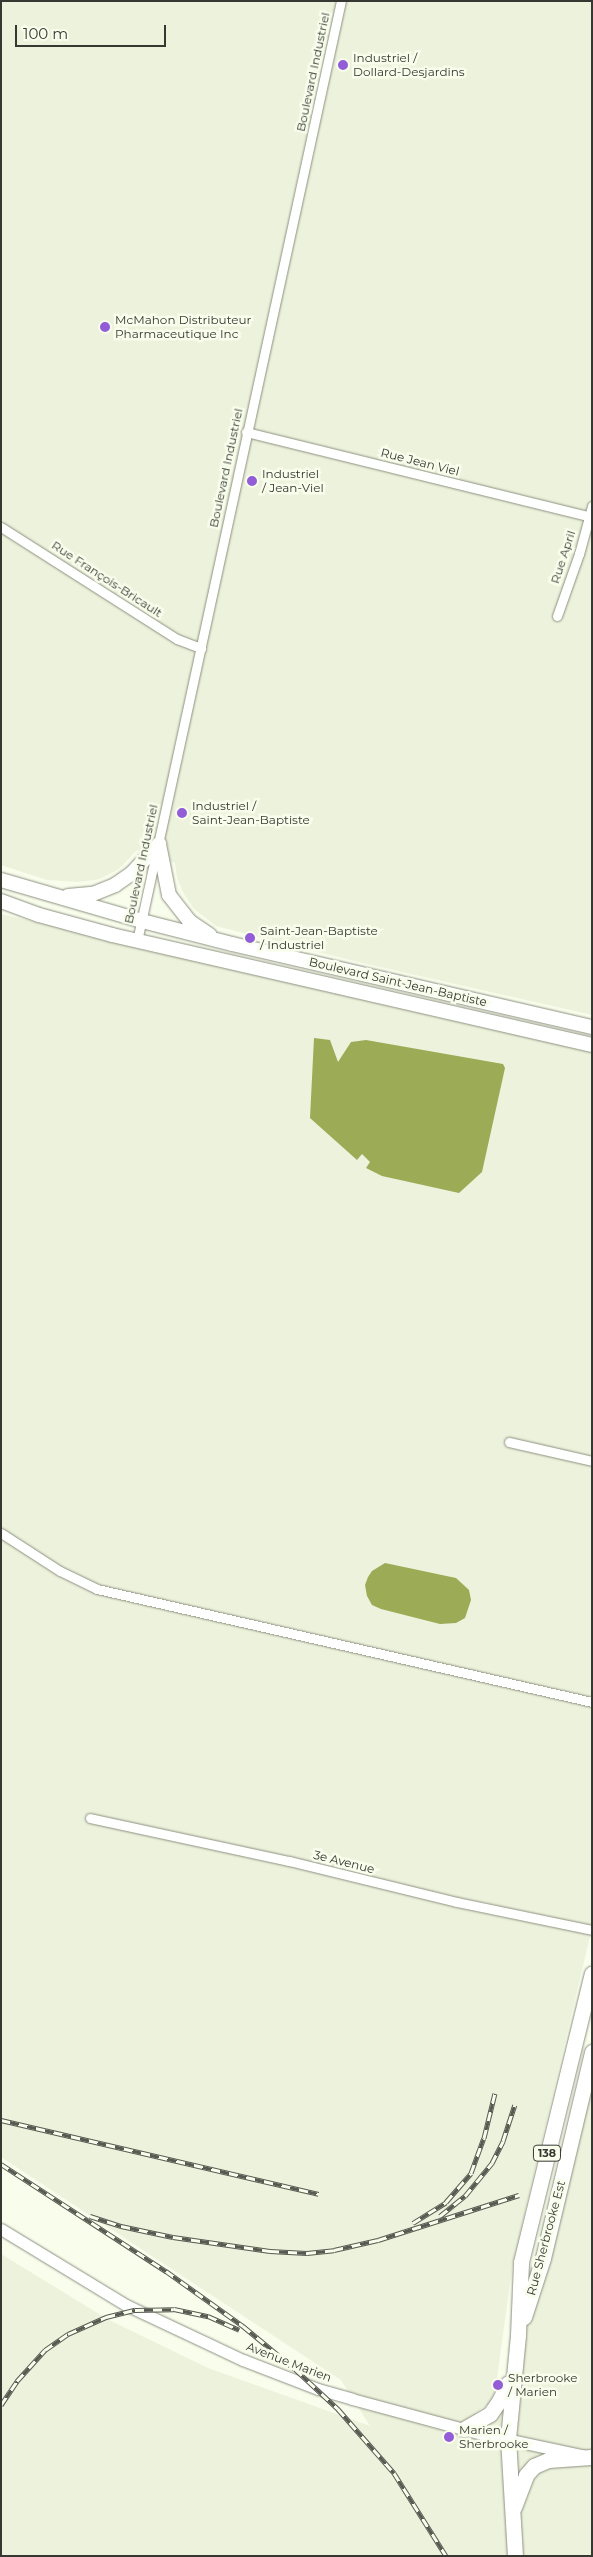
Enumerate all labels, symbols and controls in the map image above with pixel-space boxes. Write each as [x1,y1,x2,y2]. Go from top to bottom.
street label: Boulevard Industriel [293,11,333,133]
scale bar [18,15,169,47]
text: 100 m [23,24,68,43]
place label: Industriel / Dollard-Desjardins [353,51,465,79]
marker: Industriel / Dollard-Desjardins [337,59,349,71]
place label: McMahon Distributeur Pharmaceutique Inc [115,313,251,341]
marker: McMahon Distributeur Pharmaceutique Inc [99,321,111,333]
street label: Boulevard Industriel [206,407,246,529]
street label: Rue Jean Viel [379,445,461,479]
place label: Industriel / Jean-Viel [262,467,324,495]
marker: Industriel / Jean-Viel [246,475,258,487]
street label: Rue April [548,529,578,585]
street label: Rue François-Bricault [49,538,165,620]
place label: Industriel / Saint-Jean-Baptiste [192,799,310,827]
street label: Boulevard Industriel [121,803,161,925]
marker: Industriel / Saint-Jean-Baptiste [176,807,188,819]
place label: Saint-Jean-Baptiste / Industriel [260,924,378,952]
marker: Saint-Jean-Baptiste / Industriel [244,932,256,944]
street label: Boulevard Saint-Jean-Baptiste [308,954,488,1010]
street label: 3e Avenue [312,1847,376,1877]
road number: 138 [532,2144,562,2162]
street label: Rue Sherbrooke Est [524,2179,568,2297]
street label: Avenue Marien [244,2339,334,2385]
place label: Sherbrooke / Marien [508,2371,577,2399]
marker: Sherbrooke / Marien [492,2379,504,2391]
place label: Marien / Sherbrooke [459,2423,528,2451]
marker: Marien / Sherbrooke [443,2431,455,2443]

